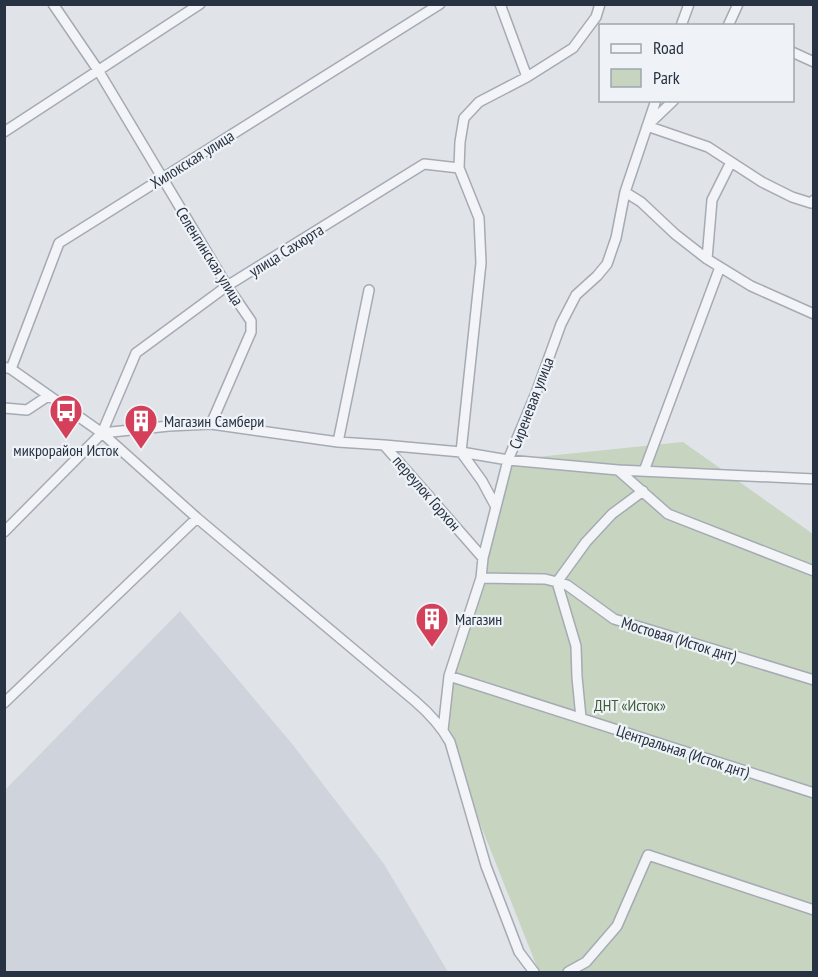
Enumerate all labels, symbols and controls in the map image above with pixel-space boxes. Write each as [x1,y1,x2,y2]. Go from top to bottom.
legend [599,24,794,102]
text: Road [653,36,684,59]
text: Park [653,66,680,89]
street label: Хилокская улица [146,125,238,193]
street label: Селенгинская улица [172,203,248,309]
street label: улица Сахюрта [245,219,327,281]
street label: Сиреневая улица [504,354,558,452]
bus stop icon: микрорайон Исток [48,393,84,440]
building icon: Магазин Самбери [123,403,159,450]
place label: Магазин Самбери [164,411,264,431]
place label: микрорайон Исток [13,440,119,460]
street label: переулок Горхон [389,451,465,535]
building icon: Магазин [414,601,450,648]
place label: Магазин [455,609,502,629]
street label: Мостовая (Исток днт) [619,612,739,666]
park label: ДНТ «Исток» [594,695,666,715]
street label: Центральная (Исток днт) [614,720,752,782]

